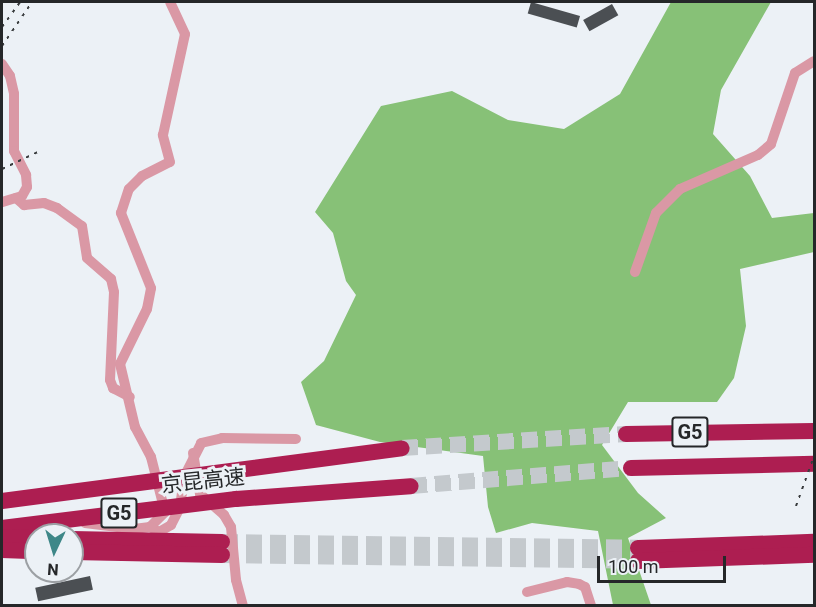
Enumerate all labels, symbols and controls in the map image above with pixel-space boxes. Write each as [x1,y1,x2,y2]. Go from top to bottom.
road number: G5 [670,415,710,449]
street label: 京昆高速 [160,464,246,498]
road number: G5 [100,496,138,530]
north arrow [24,523,84,583]
scale bar [600,544,729,582]
text: 100 m [608,556,659,577]
text: N [47,560,59,579]

